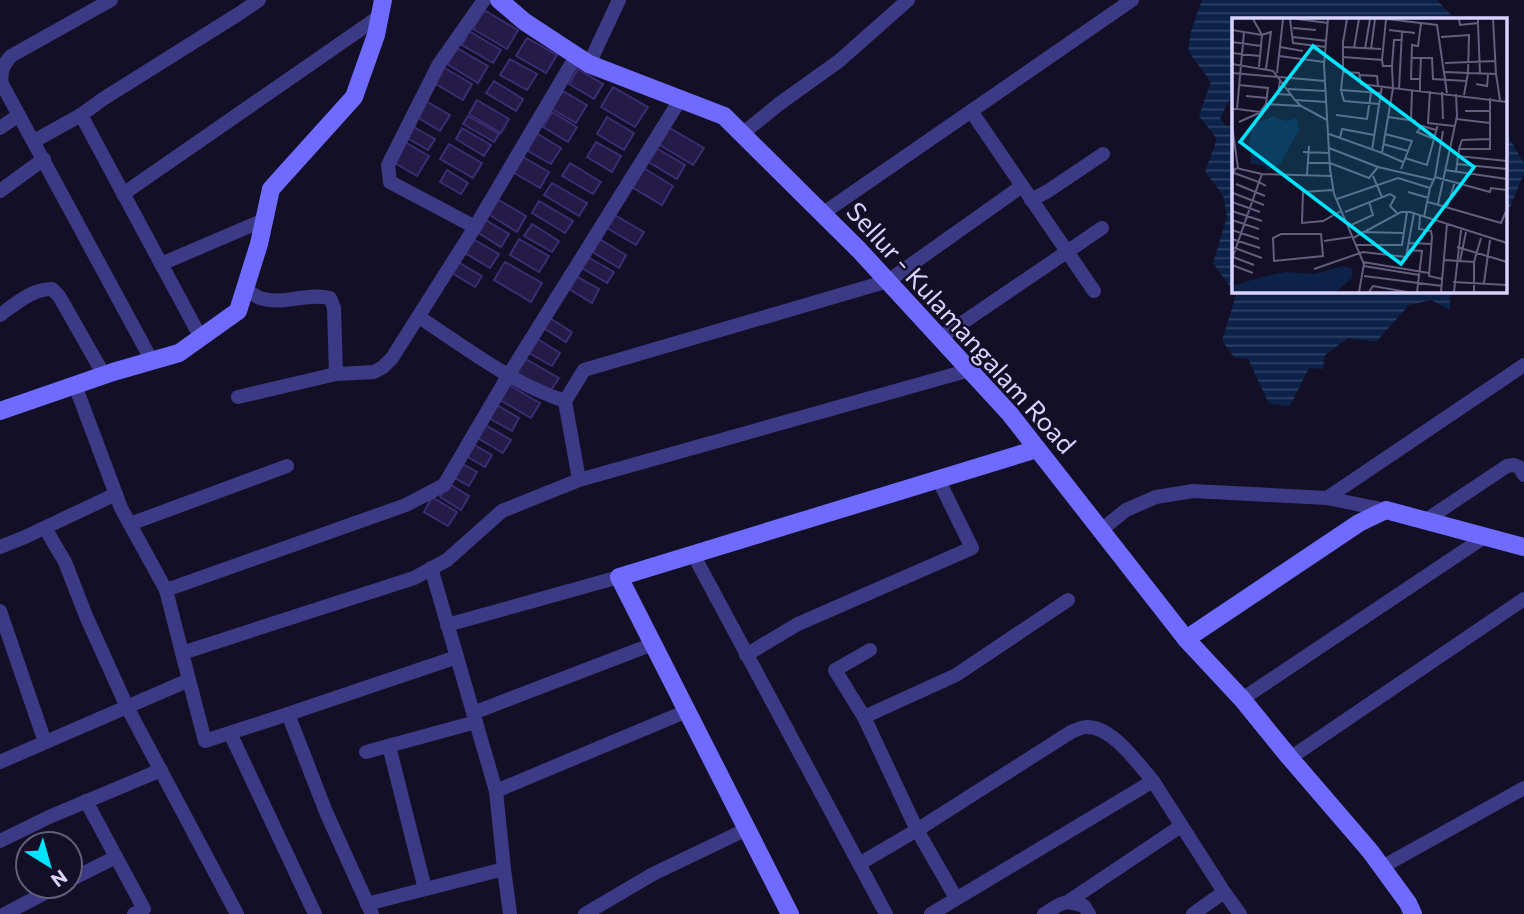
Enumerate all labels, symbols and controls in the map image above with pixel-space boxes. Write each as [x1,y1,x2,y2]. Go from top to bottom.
inset map [1232,18,1506,292]
street label: Sellur - Kulamangalam Road [841,195,1083,459]
north arrow [14,830,84,900]
text: N [47,865,72,892]

